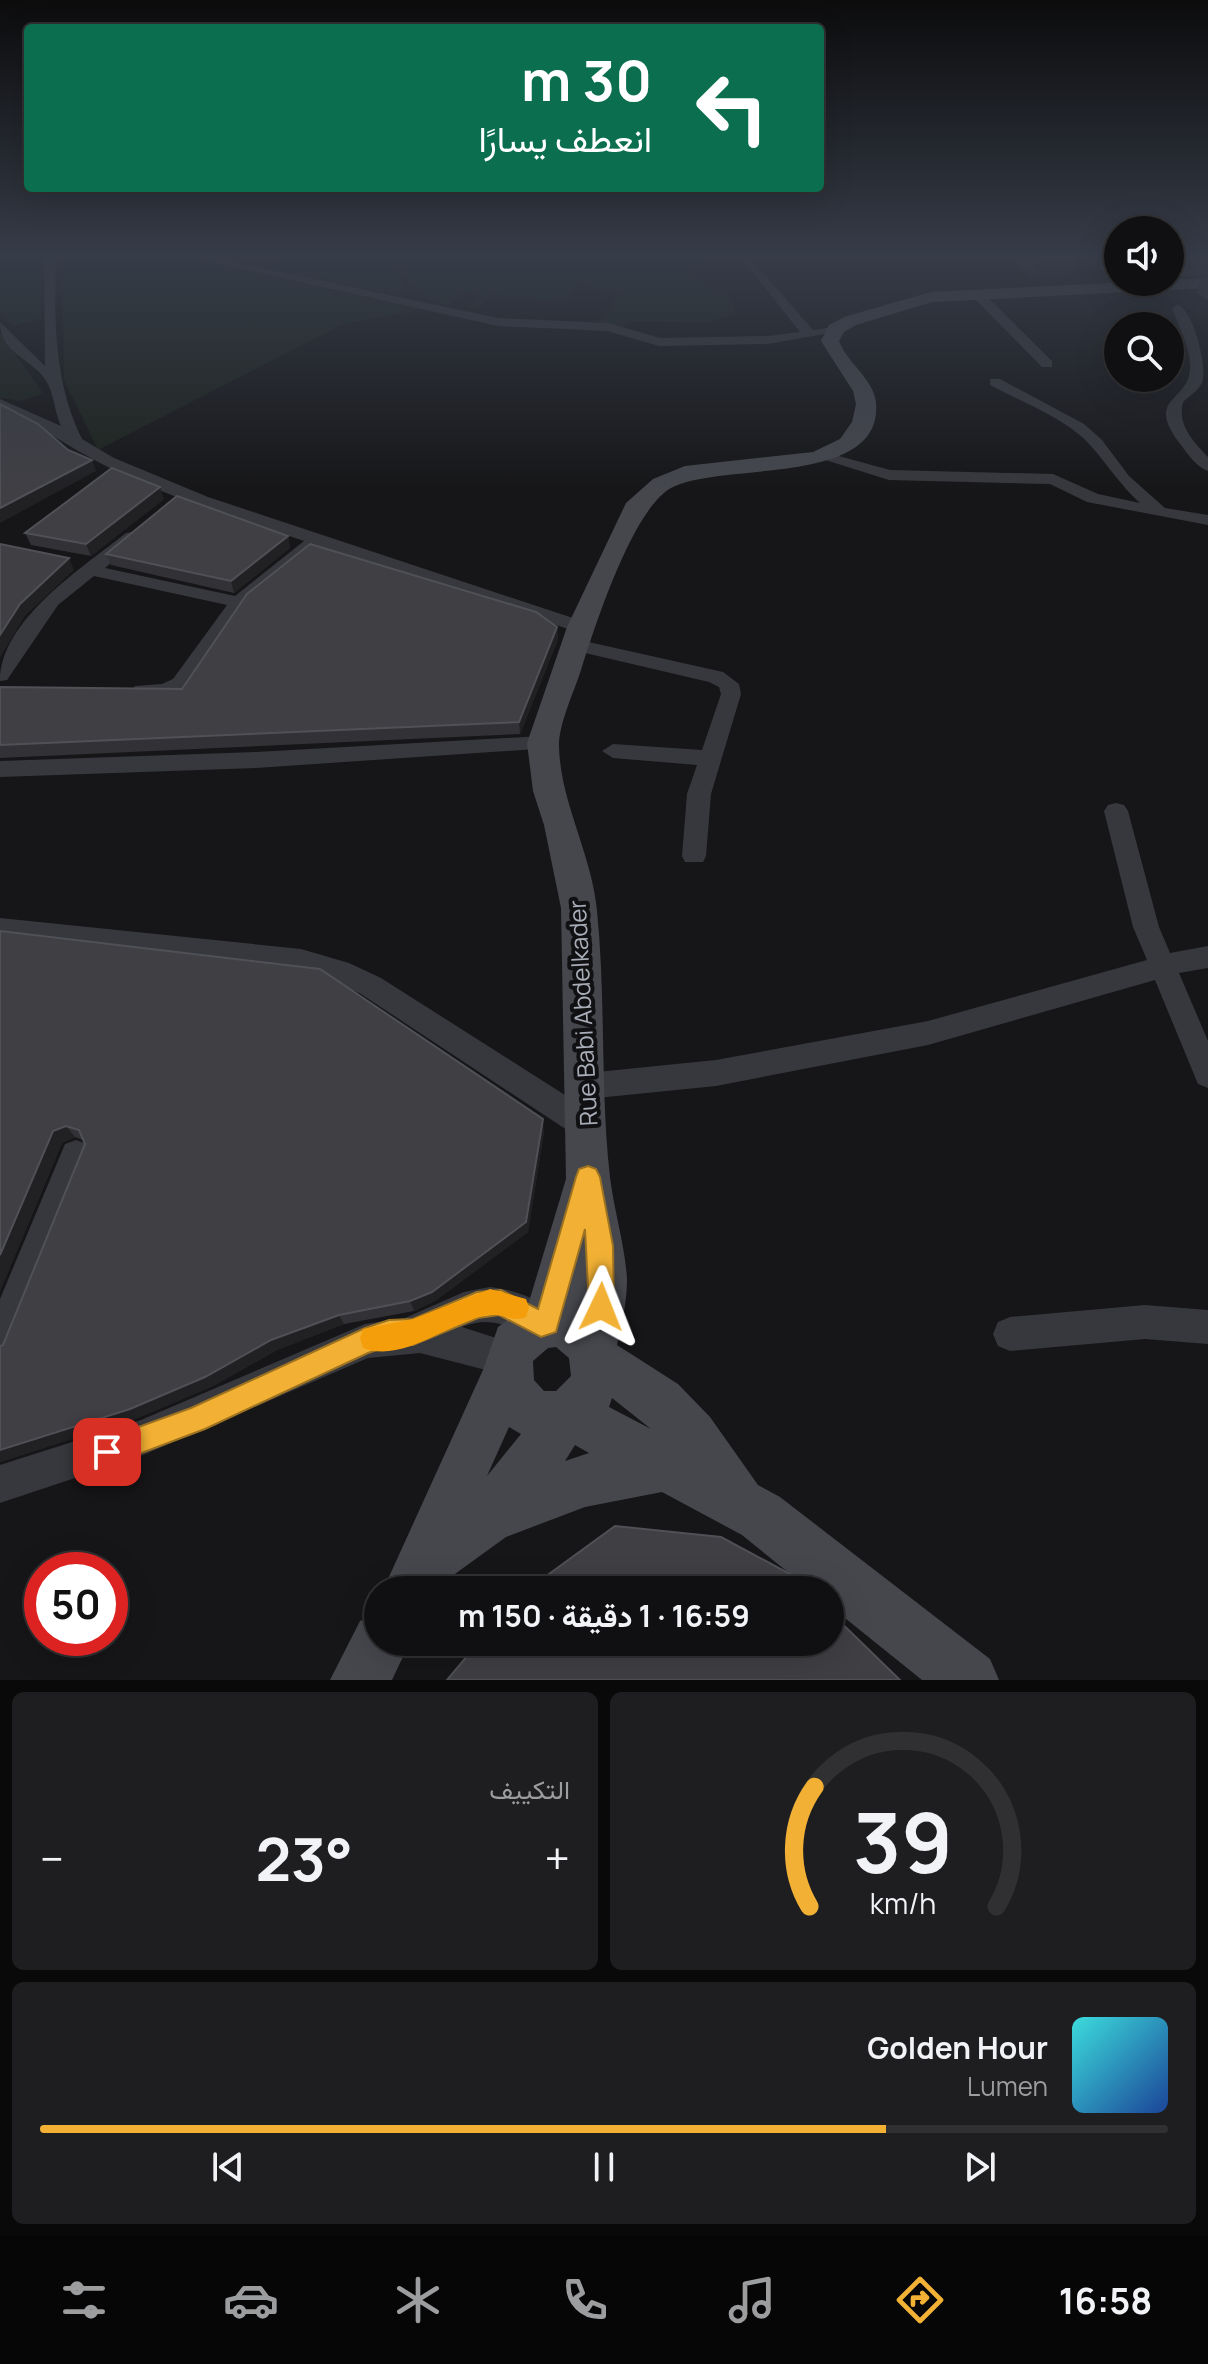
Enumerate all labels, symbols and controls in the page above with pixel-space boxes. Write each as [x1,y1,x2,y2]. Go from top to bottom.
text: 30 m [521,41,652,118]
icon: left [680,56,784,160]
text: انعطف يسارًا [479,114,652,163]
map controls [1104,216,1184,392]
button: sound [1104,216,1184,296]
button: search [1104,312,1184,392]
street label: Rue Babi Abdelkader [560,899,604,1127]
position arrow [559,1265,643,1349]
pin [73,1418,141,1486]
icon: arrive [85,1430,129,1474]
speed limit sign: 50 [24,1552,128,1656]
text: 16:59 · 1 دقيقة · 150 m [458,1595,750,1636]
text: التكييف [489,1771,570,1807]
text: 39 [853,1784,953,1898]
text: 23° [255,1817,353,1899]
text: − [40,1828,64,1888]
text: + [545,1828,570,1888]
text: km/h [870,1884,936,1923]
text: Golden Hour [867,2027,1048,2068]
text: Lumen [967,2068,1048,2104]
icon: previous [206,2145,250,2189]
icon: pause [582,2145,626,2189]
icon: next [958,2145,1002,2189]
icon: filters [56,2272,112,2328]
icon: car [223,2272,279,2328]
icon: climate [390,2272,446,2328]
icon: phone [557,2272,613,2328]
icon: music [724,2272,780,2328]
icon: directions [892,2272,948,2328]
text: 16:58 [1059,2276,1152,2325]

